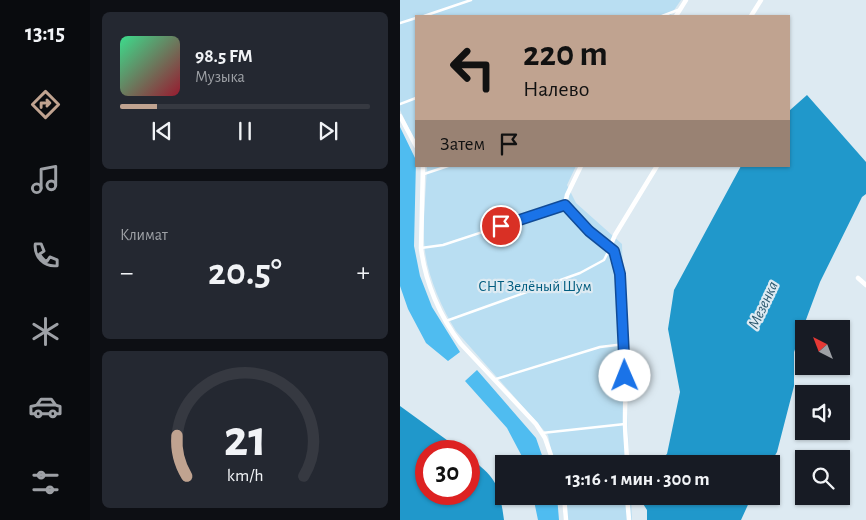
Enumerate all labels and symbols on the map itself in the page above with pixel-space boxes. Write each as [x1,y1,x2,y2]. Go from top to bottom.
pin [480,205,522,247]
park label: СНТ Зелёный Шум [478,279,592,294]
water label: Мезенка [745,279,781,331]
north arrow [795,320,850,375]
position arrow [598,349,650,401]
speed limit sign: 30 [415,440,480,505]

